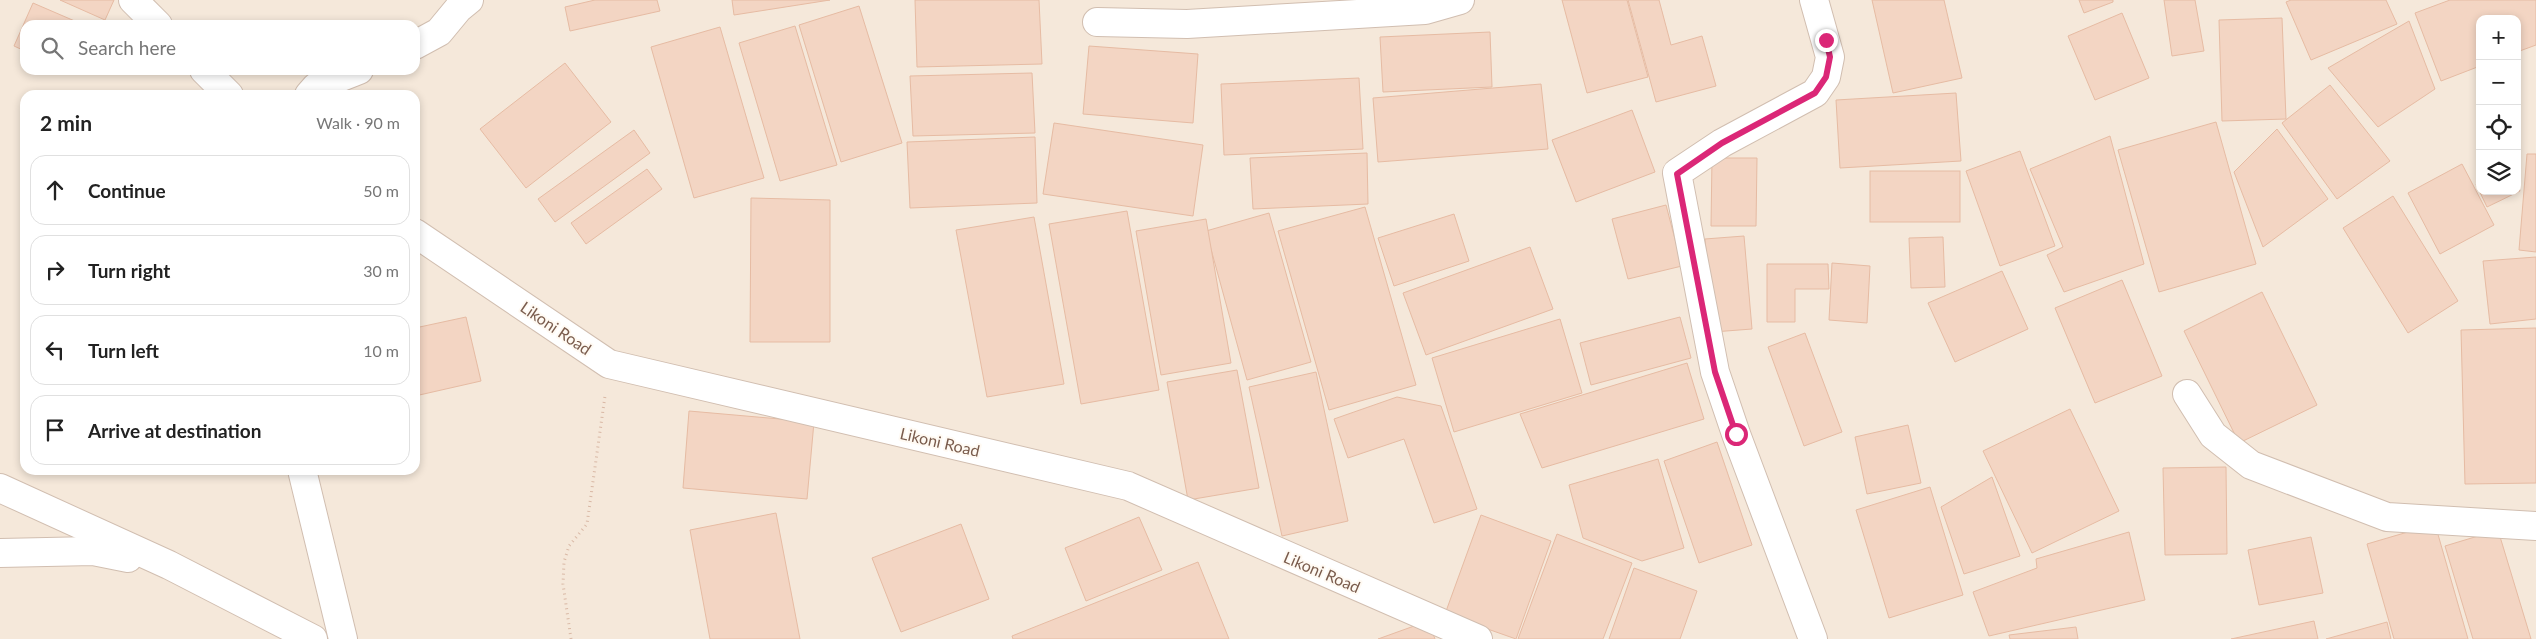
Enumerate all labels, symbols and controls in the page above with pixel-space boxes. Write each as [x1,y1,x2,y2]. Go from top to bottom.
map controls [2476,15,2521,195]
button: + [2476,15,2521,60]
search box [20,20,420,75]
route end [1815,29,1838,52]
icon: search [38,34,66,62]
text: Search here [78,36,176,59]
button: − [2476,60,2521,105]
button: locate [2476,105,2521,150]
text: 2 min [40,110,92,135]
text: Walk · 90 m [316,113,400,132]
button: layers [2476,150,2521,195]
icon: ahead [41,176,69,204]
text: Continue [88,179,166,202]
text: 50 m [363,181,399,200]
icon: right [41,256,69,284]
text: Turn right [88,259,170,282]
text: 30 m [363,261,399,280]
street label: Likoni Road [517,297,595,358]
icon: left [41,336,69,364]
text: Turn left [88,339,159,362]
text: 10 m [363,341,399,360]
icon: arrive [41,416,69,444]
text: Arrive at destination [88,419,261,442]
street label: Likoni Road [898,423,982,460]
route start [1725,423,1748,446]
street label: Likoni Road [1281,547,1363,596]

